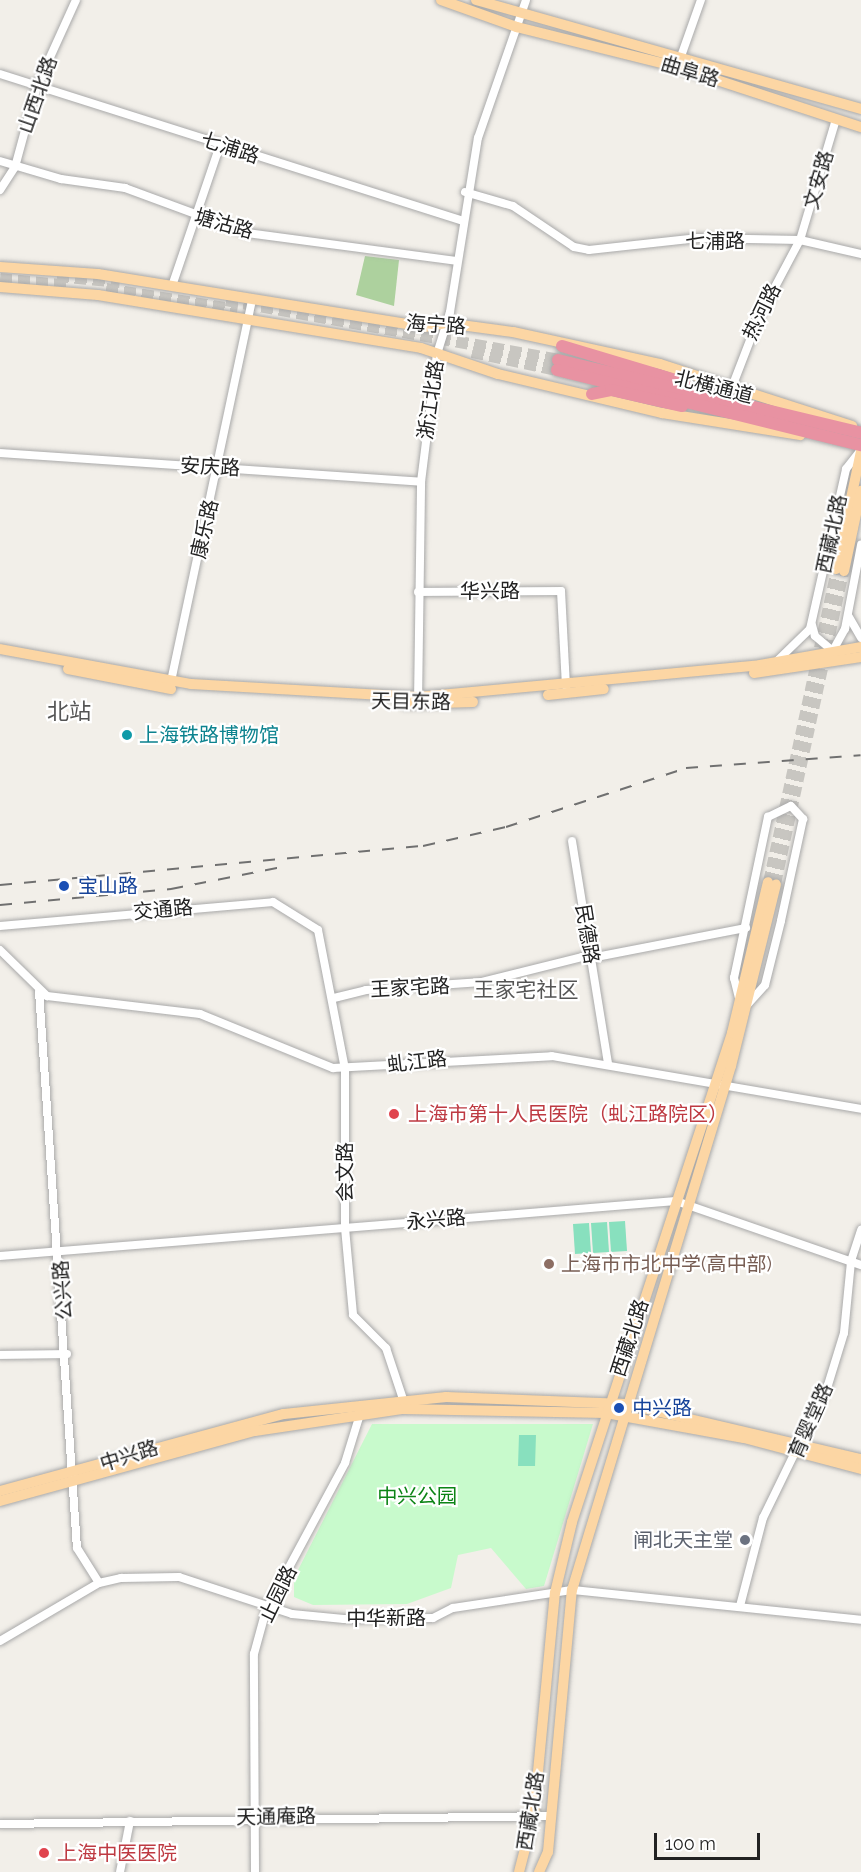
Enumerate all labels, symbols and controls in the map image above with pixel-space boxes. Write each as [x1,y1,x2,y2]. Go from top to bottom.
street label: 曲阜路 [658,52,722,92]
street label: 山西北路 [14,53,62,137]
street label: 七浦路 [198,127,262,169]
street label: 文安路 [799,148,839,212]
street label: 塘沽路 [192,204,256,244]
street label: 七浦路 [685,229,745,253]
street label: 热河路 [738,280,786,344]
street label: 海宁路 [405,311,467,339]
street label: 浙江北路 [414,359,448,441]
street label: 北横通道 [672,366,756,408]
street label: 安庆路 [179,453,241,481]
street label: 西藏北路 [812,492,852,576]
street label: 康乐路 [187,497,223,561]
street label: 华兴路 [460,579,520,603]
street label: 天目东路 [371,689,451,715]
district label: 北站 [47,699,91,725]
place label: 上海铁路博物馆 [139,723,279,747]
marker: 上海铁路博物馆 [120,728,134,742]
place label: 宝山路 [78,874,138,898]
marker: 宝山路 [55,877,73,895]
street label: 交通路 [132,895,194,925]
street label: 民德路 [570,902,604,966]
street label: 王家宅路 [369,974,451,1002]
district label: 王家宅社区 [474,977,578,1003]
street label: 虬江路 [386,1046,448,1078]
place label: 上海市第十人民医院（虬江路院区） [408,1102,728,1126]
marker: 上海市第十人民医院（虬江路院区） [385,1105,403,1123]
street label: 会文路 [333,1142,357,1202]
street label: 永兴路 [405,1205,467,1235]
place label: 上海市市北中学(高中部) [561,1252,772,1276]
marker: 上海市市北中学(高中部) [542,1257,556,1271]
street label: 公兴路 [49,1259,77,1321]
street label: 西藏北路 [606,1296,654,1380]
street label: 育婴堂路 [784,1380,838,1462]
place label: 中兴路 [632,1396,692,1420]
marker: 中兴路 [610,1399,628,1417]
street label: 中兴路 [97,1436,161,1476]
park label: 中兴公园 [377,1484,457,1508]
place label: 闸北天主堂 [633,1528,733,1552]
marker: 闸北天主堂 [738,1533,752,1547]
street label: 止园路 [254,1562,302,1626]
street label: 中华新路 [346,1606,426,1630]
street label: 西藏北路 [513,1770,549,1852]
street label: 天通庵路 [236,1804,316,1830]
scale bar [657,1821,764,1859]
text: 100 m [665,1833,716,1854]
place label: 上海中医医院 [57,1841,177,1865]
marker: 上海中医医院 [35,1844,53,1862]

